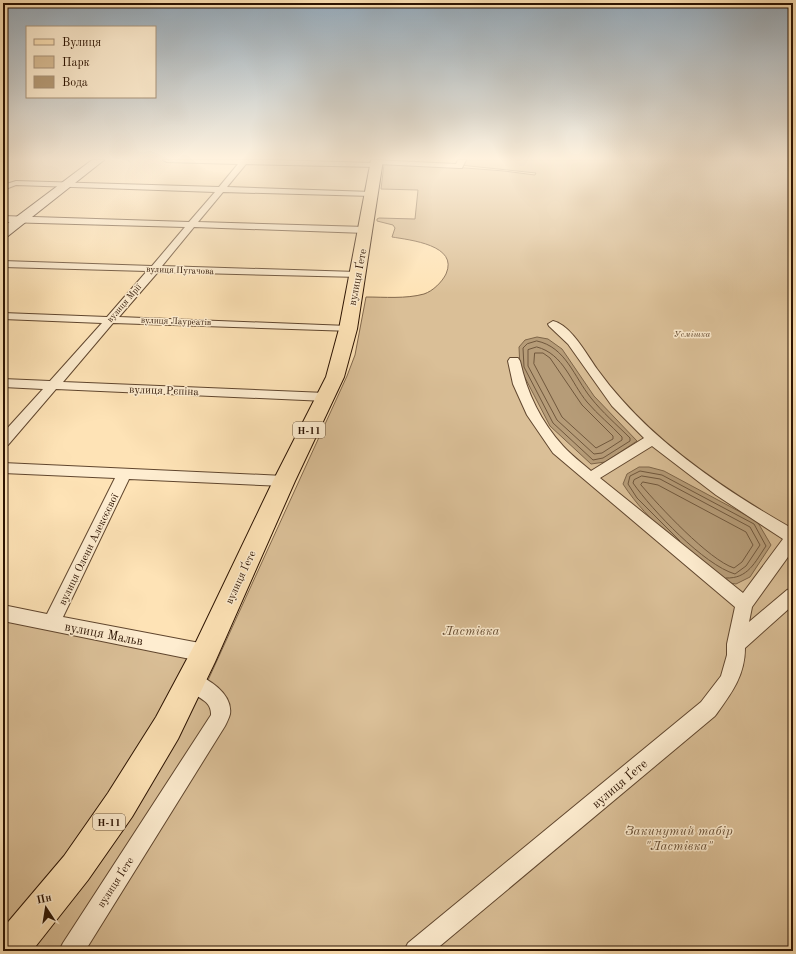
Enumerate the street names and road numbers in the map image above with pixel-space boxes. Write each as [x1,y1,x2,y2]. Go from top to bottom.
street label: вулиця Ґете [345,247,369,307]
street label: вулиця Пугачова [146,265,215,276]
street label: вулиця Мрії [105,282,144,324]
street label: вулиця Лауреатів [141,316,211,327]
street label: вулиця Рєпіна [129,385,200,398]
road number: Н-11 [293,422,325,438]
street label: вулиця Олени Алексєєвої [57,491,122,607]
street label: вулиця Ґете [222,548,258,606]
street label: вулиця Мальв [63,620,144,648]
street label: вулиця Ґете [588,756,650,811]
road number: Н-11 [93,814,125,830]
street label: вулиця Ґете [93,854,137,910]

